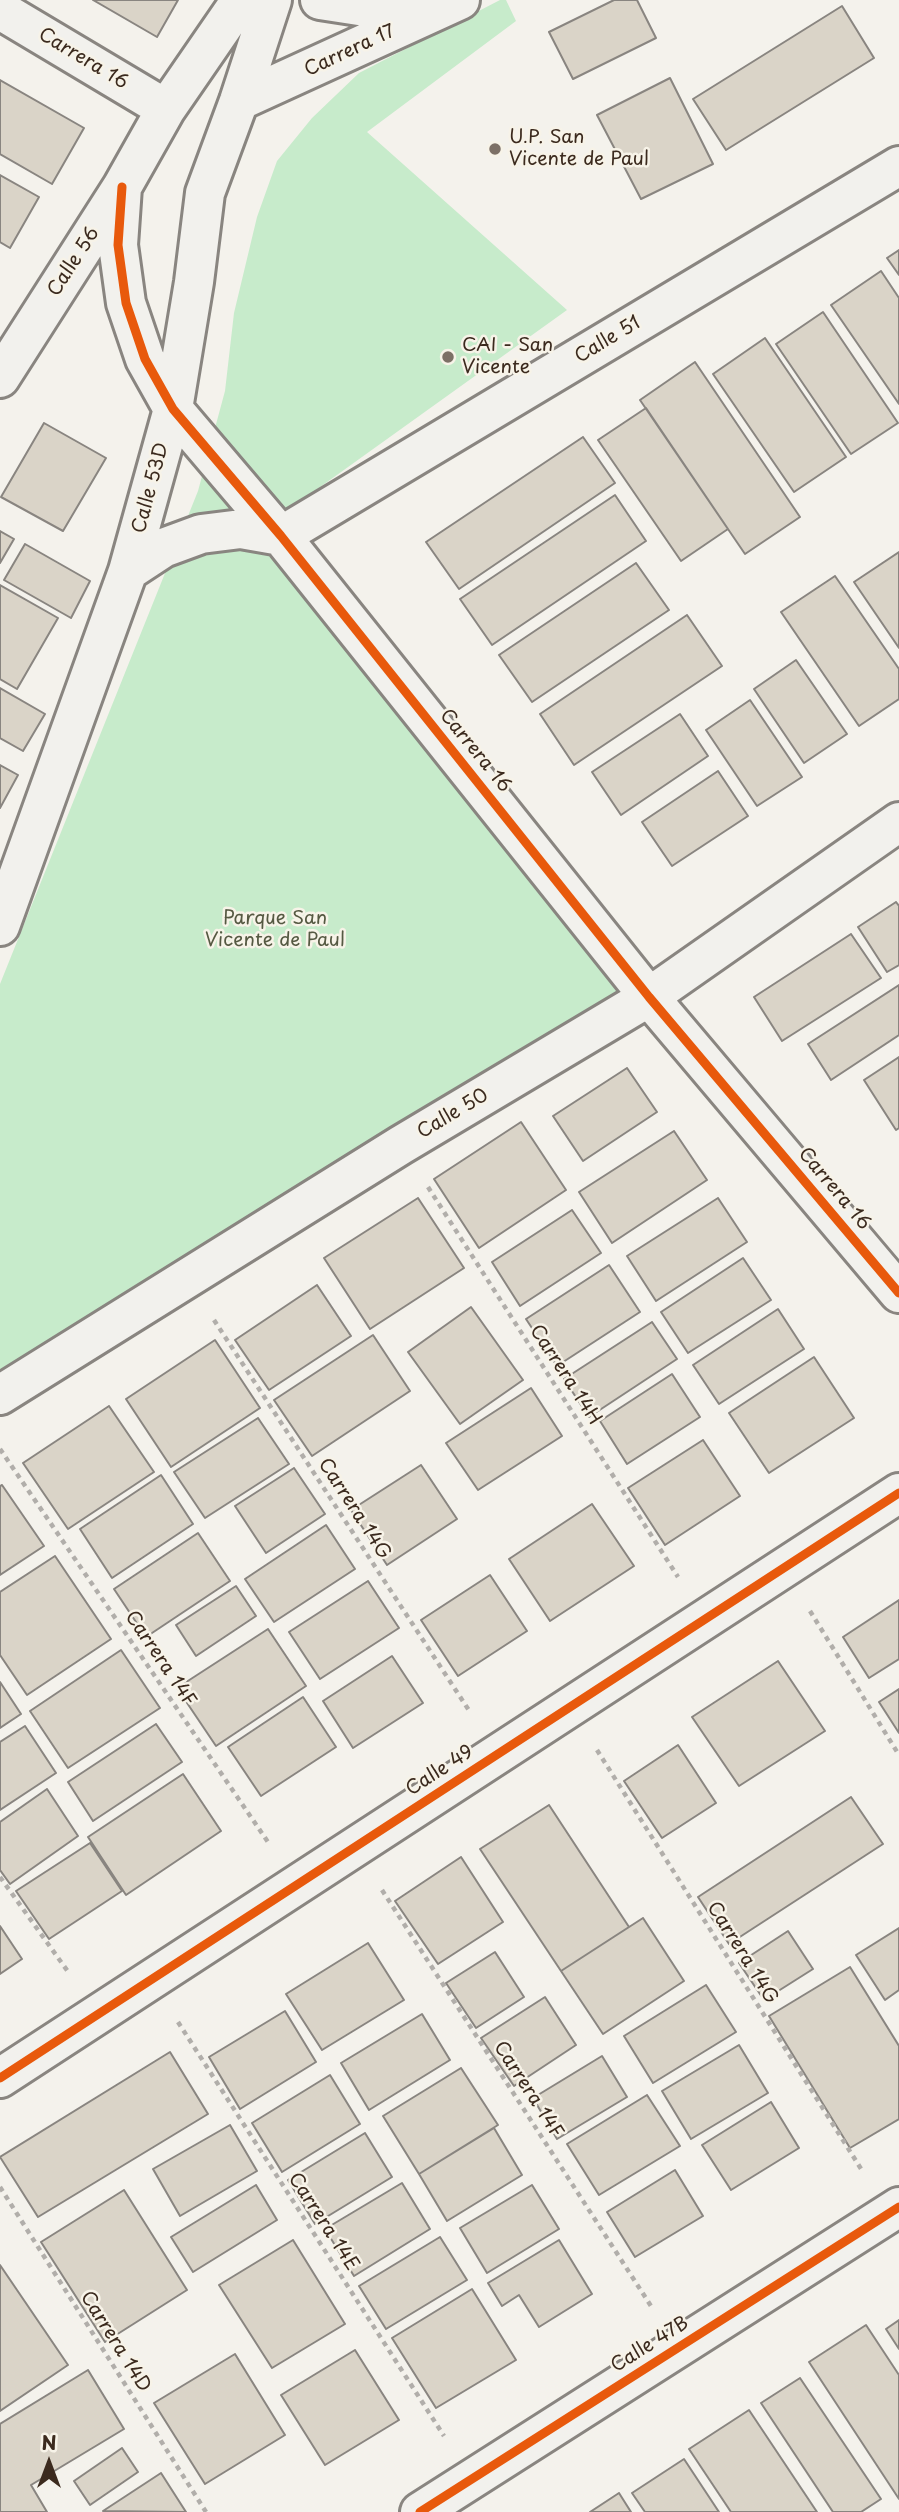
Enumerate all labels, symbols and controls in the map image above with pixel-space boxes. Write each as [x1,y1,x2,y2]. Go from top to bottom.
street label: Carrera 17 [301,20,399,82]
street label: Carrera 16 [34,23,132,95]
place label: U.P. San Vicente de Paul [509,127,649,171]
marker: U.P. San Vicente de Paul [487,141,503,157]
street label: Calle 56 [43,223,105,301]
street label: Calle 51 [571,311,645,369]
place label: CAI - San Vicente [462,335,553,379]
marker: CAI - San Vicente [440,349,456,365]
street label: Calle 53D [128,440,174,536]
street label: Carrera 16 [434,705,516,797]
park label: Parque San Vicente de Paul [205,908,345,952]
street label: Calle 50 [414,1084,492,1144]
street label: Carrera 16 [793,1143,875,1235]
street label: Carrera 14H [524,1321,606,1429]
street label: Carrera 14G [313,1454,395,1564]
street label: Carrera 14F [120,1607,200,1711]
street label: Calle 49 [402,1741,478,1801]
street label: Carrera 14G [702,1898,782,2008]
street label: Carrera 14F [488,2037,568,2143]
street label: Carrera 14E [283,2169,363,2275]
street label: Carrera 14D [75,2287,155,2397]
street label: Calle 47B [607,2312,693,2378]
north arrow [14,2428,84,2498]
text: N [41,2428,57,2456]

